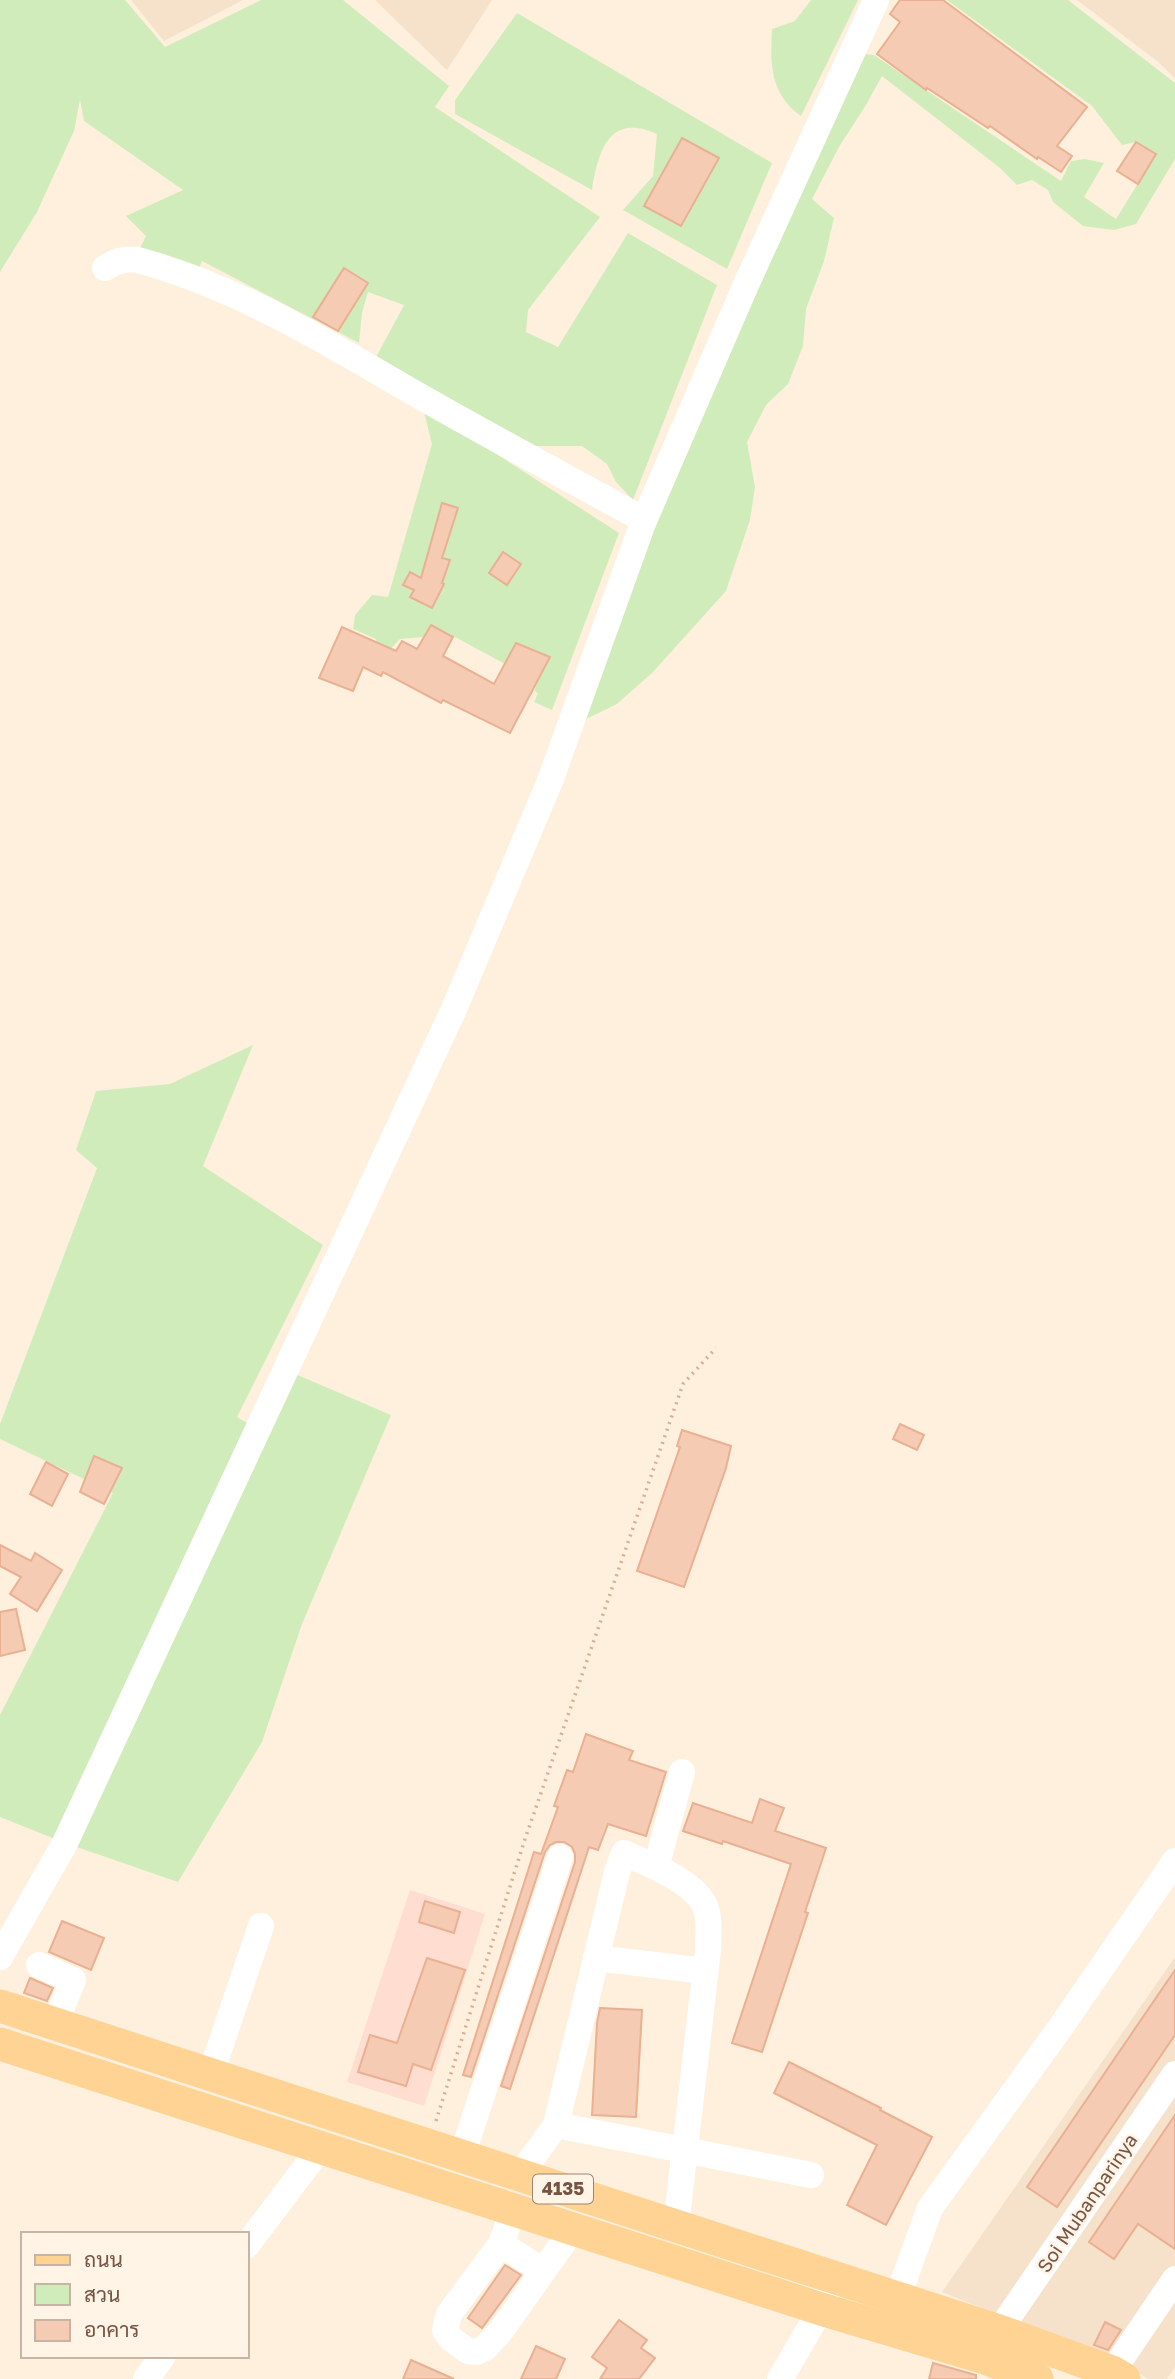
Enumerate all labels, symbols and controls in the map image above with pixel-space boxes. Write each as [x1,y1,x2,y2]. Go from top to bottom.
street label: Soi Mubanparinya [1032,2129,1142,2276]
road number: 4135 [533,2174,593,2204]
legend [21,2232,248,2358]
text: ถนน [84,2246,123,2272]
text: สวน [84,2281,120,2307]
text: อาคาร [84,2316,140,2342]

